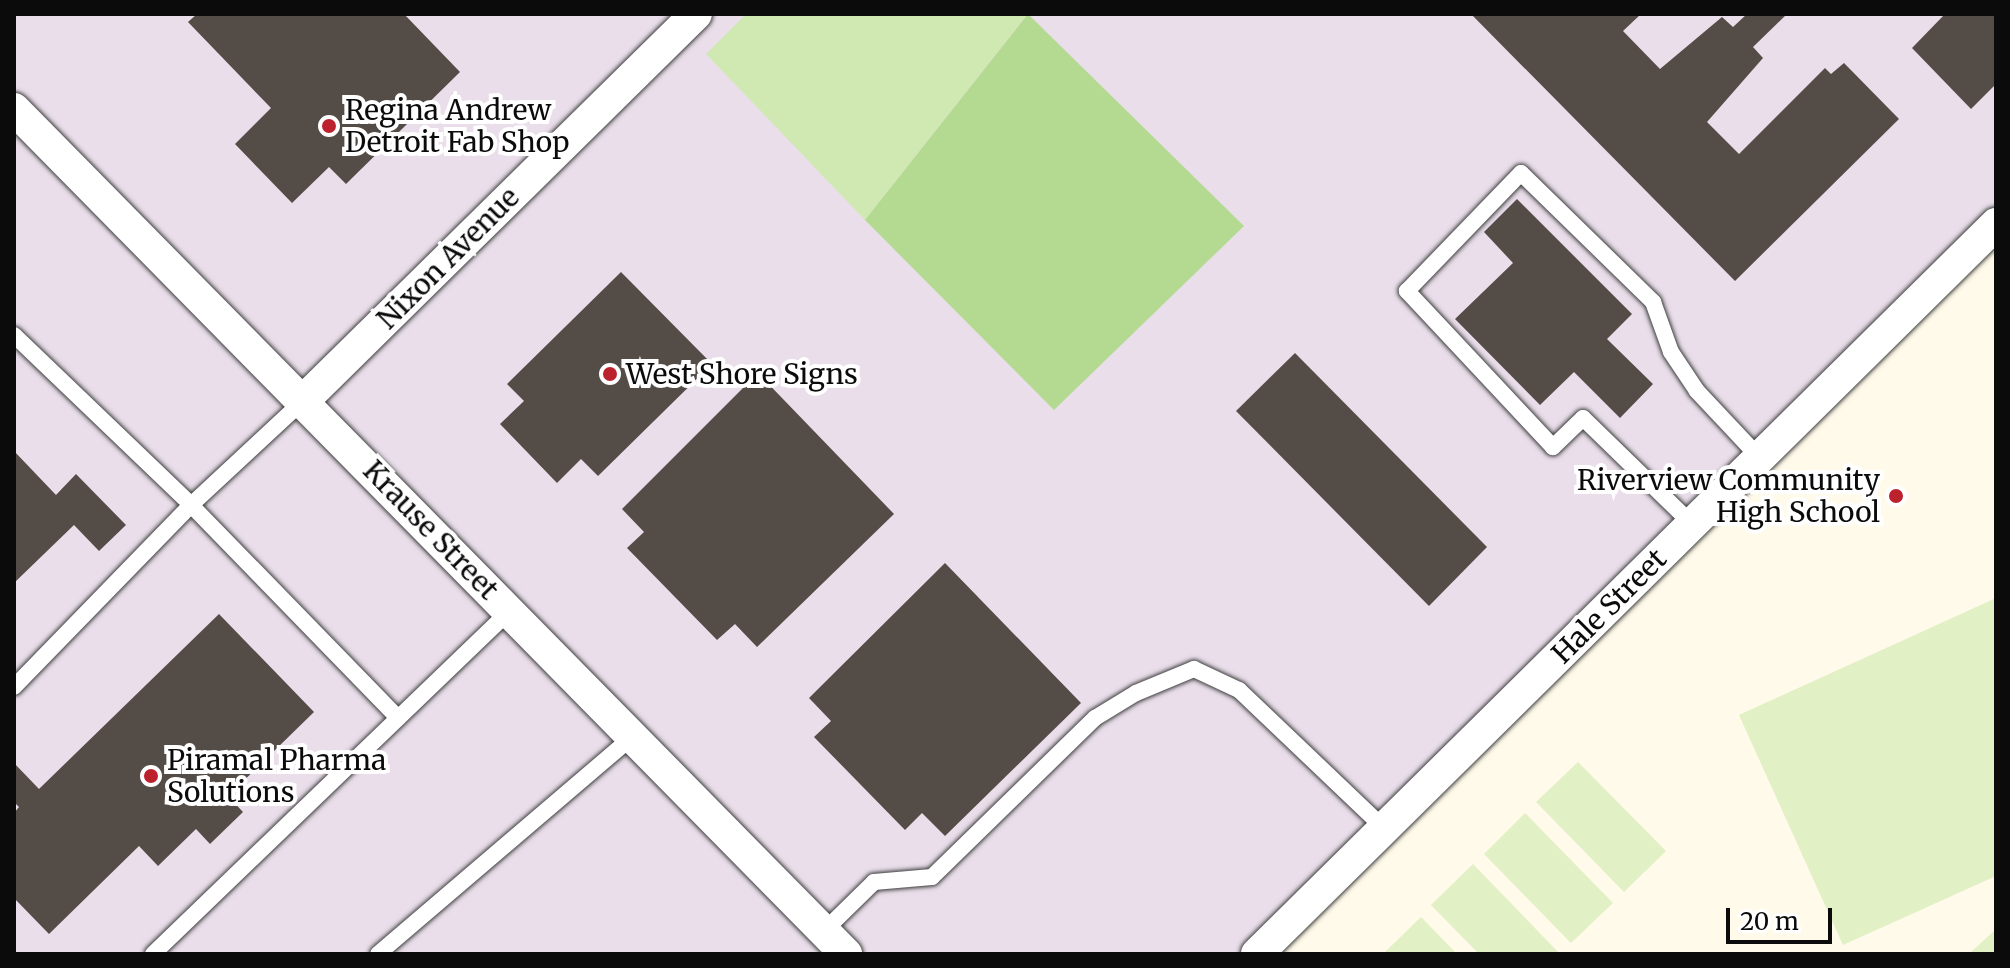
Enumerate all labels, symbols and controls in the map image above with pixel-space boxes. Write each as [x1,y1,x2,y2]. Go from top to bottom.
place label: Regina Andrew Detroit Fab Shop [345,93,569,159]
marker: Regina Andrew Detroit Fab Shop [320,117,338,135]
street label: Nixon Avenue [370,180,526,336]
place label: West Shore Signs [626,357,858,391]
marker: West Shore Signs [601,365,619,383]
street label: Krause Street [357,454,505,606]
place label: Riverview Community High School [1577,463,1880,529]
marker: Riverview Community High School [1887,487,1905,505]
street label: Hale Street [1545,542,1673,670]
place label: Piramal Pharma Solutions [167,743,386,809]
marker: Piramal Pharma Solutions [142,767,160,785]
scale bar [1730,892,1836,942]
text: 20 m [1740,906,1799,937]

